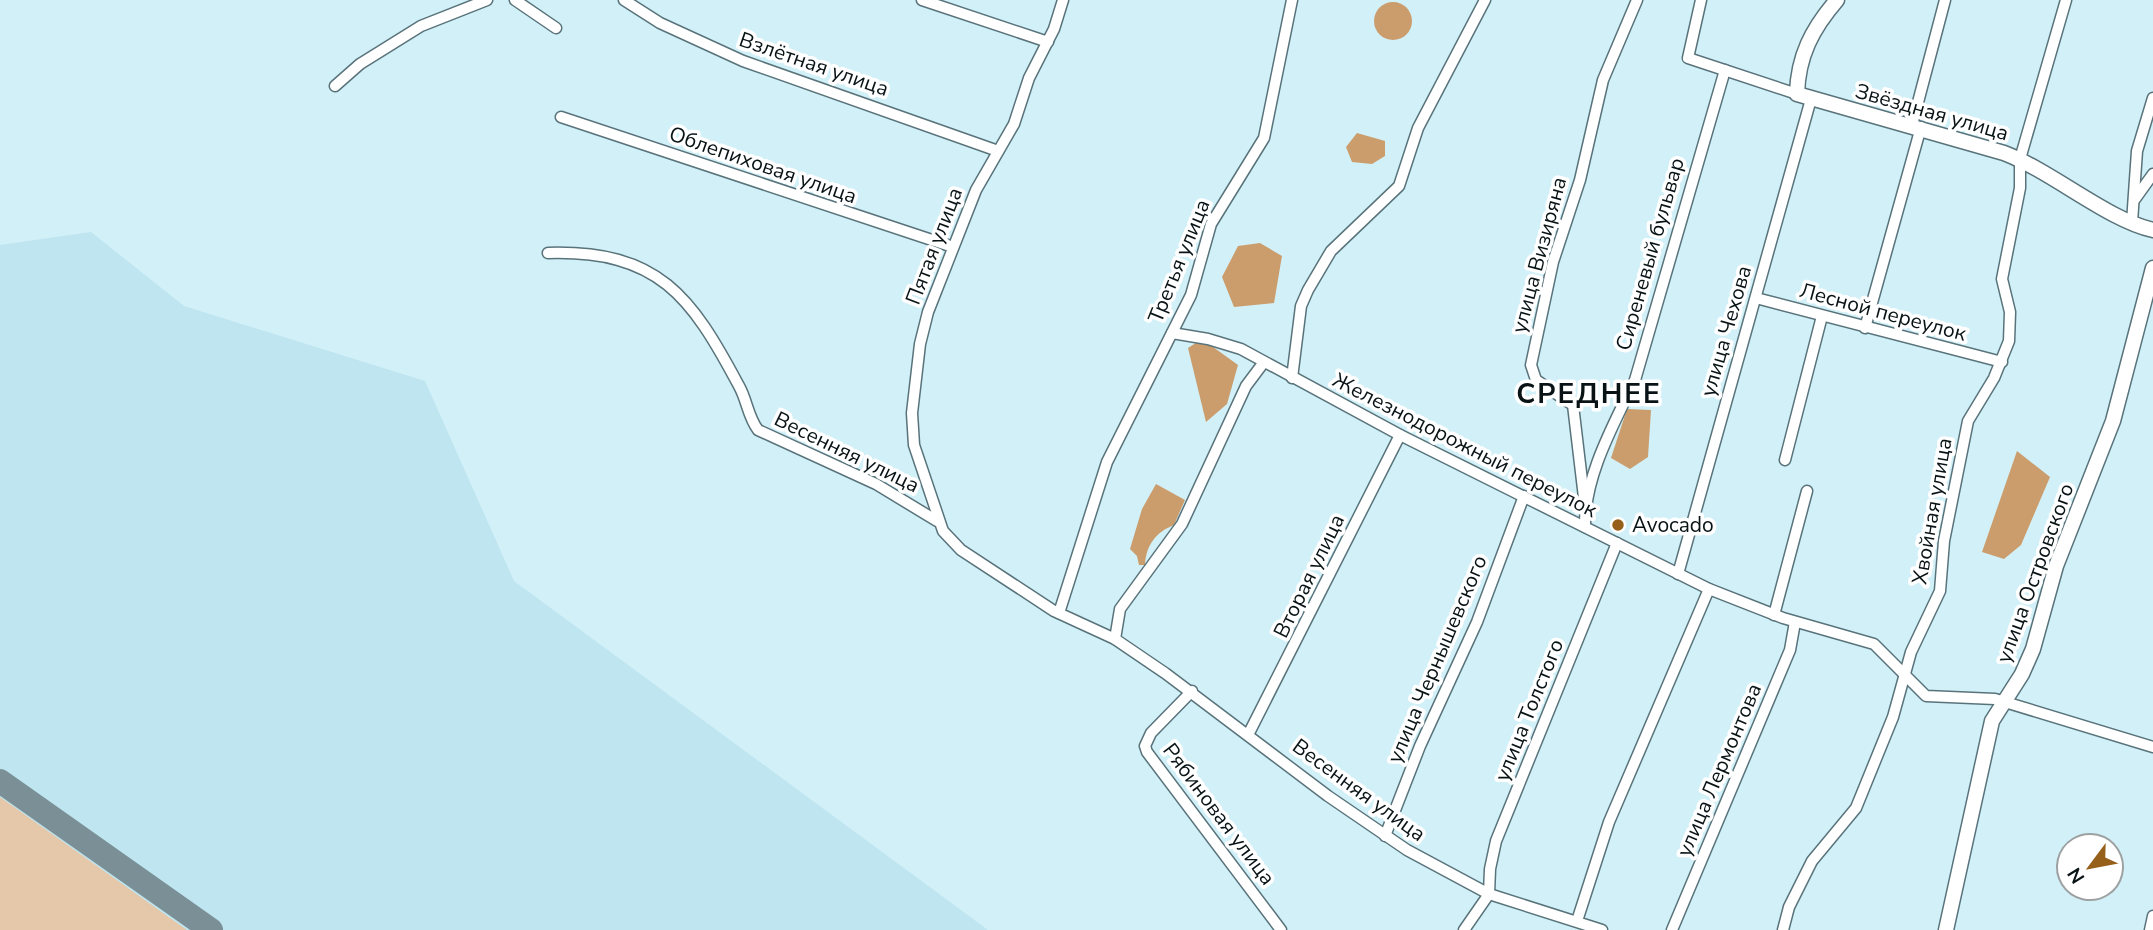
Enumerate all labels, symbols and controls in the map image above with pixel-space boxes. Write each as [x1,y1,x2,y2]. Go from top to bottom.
street label: Взлётная улица [736,25,892,103]
street label: Звёздная улица [1852,77,2012,147]
street label: Облепиховая улица [665,120,861,210]
street label: Сиреневый бульвар [1609,154,1691,354]
street label: улица Визиряна [1505,174,1573,336]
street label: Пятая улица [899,184,969,308]
street label: Третья улица [1141,195,1217,327]
street label: улица Чехова [1694,262,1758,400]
street label: Лесной переулок [1797,276,1970,348]
street label: Железнодорожный переулок [1328,366,1603,524]
district label: СРЕДНЕЕ [1516,375,1662,413]
street label: Весенняя улица [770,405,924,499]
street label: Хвойная улица [1905,436,1959,586]
street label: улица Островского [1990,479,2080,667]
street label: Вторая улица [1267,509,1351,643]
place label: Avocado [1632,511,1714,539]
marker: Avocado [1610,517,1626,533]
street label: улица Чернышевского [1381,551,1493,767]
street label: улица Толстого [1488,635,1570,785]
street label: улица Лермонтова [1670,679,1768,861]
street label: Весенняя улица [1287,732,1431,848]
street label: Рябиновая улица [1156,737,1282,891]
north arrow [2055,832,2125,902]
text: N [2062,863,2091,888]

